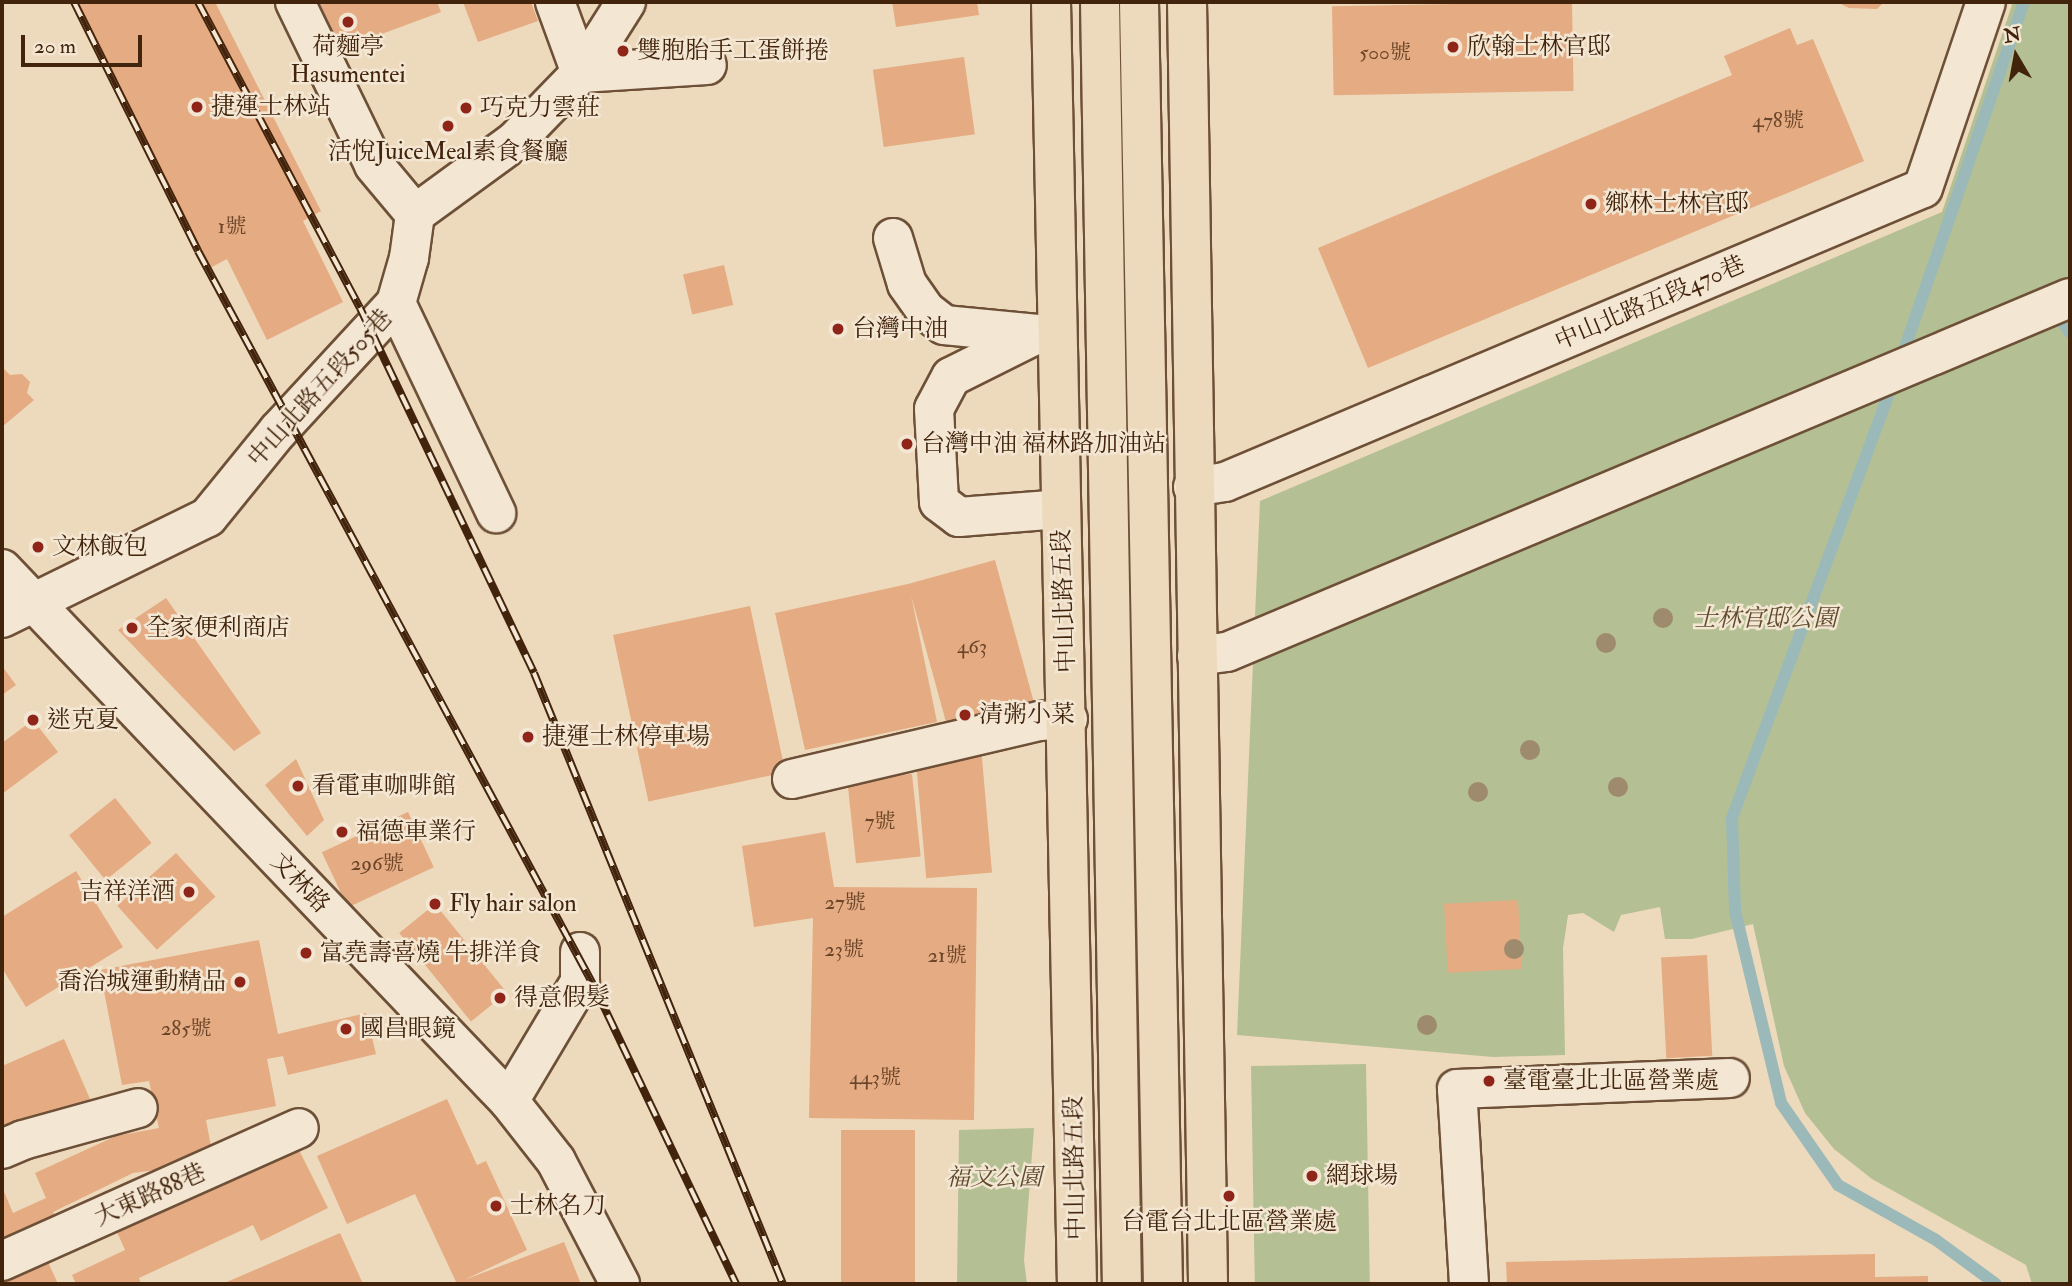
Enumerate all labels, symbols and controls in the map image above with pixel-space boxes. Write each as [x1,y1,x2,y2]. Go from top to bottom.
marker: 荷麵亭 Hasumentei [340,14,356,30]
scale bar [24,21,145,65]
north arrow [1981,21,2051,91]
text: N [2002,22,2023,49]
text: 20 m [34,33,76,60]
place label: 荷麵亭 Hasumentei [290,33,406,89]
place label: 欣翰士林官邸 [1467,33,1611,61]
place label: 雙胞胎手工蛋餅捲 [637,37,829,65]
marker: 欣翰士林官邸 [1445,39,1461,55]
house number: 500號 [1359,40,1411,66]
marker: 雙胞胎手工蛋餅捲 [615,43,631,59]
place label: 捷運士林站 [211,93,331,121]
place label: 巧克力雲莊 [480,94,600,122]
marker: 捷運士林站 [189,99,205,115]
marker: 巧克力雲莊 [458,100,474,116]
house number: 478號 [1752,108,1804,134]
marker: 活悅JuiceMeal素食餐廳 [440,118,456,134]
place label: 活悅JuiceMeal素食餐廳 [328,138,568,166]
place label: 鄉林士林官邸 [1605,190,1749,218]
marker: 鄉林士林官邸 [1583,196,1599,212]
house number: 1號 [218,214,246,240]
street label: 中山北路五段470巷 [1551,250,1749,356]
street label: 中山北路五段505巷 [242,304,398,472]
place label: 台灣中油 [852,315,948,343]
marker: 台灣中油 [830,321,846,337]
place label: 台灣中油 福林路加油站 [921,430,1166,458]
marker: 台灣中油 福林路加油站 [899,436,915,452]
street label: 中山北路五段 [1047,529,1081,673]
place label: 文林飯包 [52,533,148,561]
marker: 文林飯包 [30,539,46,555]
park label: 士林官邸公園 [1693,605,1837,633]
place label: 全家便利商店 [146,614,290,642]
marker: 全家便利商店 [124,620,140,636]
house number: 463 [957,634,987,660]
place label: 清粥小菜 [979,701,1075,729]
place label: 迷克夏 [47,706,119,734]
marker: 清粥小菜 [957,707,973,723]
marker: 迷克夏 [25,712,41,728]
place label: 捷運士林停車場 [542,723,710,751]
marker: 捷運士林停車場 [520,729,536,745]
place label: 看電車咖啡館 [312,772,456,800]
marker: 看電車咖啡館 [290,778,306,794]
house number: 7號 [865,809,895,835]
place label: 福德車業行 [356,818,476,846]
marker: 福德車業行 [334,824,350,840]
street label: 文林路 [265,847,335,919]
house number: 296號 [351,851,403,877]
place label: 吉祥洋酒 [79,878,175,906]
marker: 吉祥洋酒 [181,884,197,900]
place label: Fly hair salon [449,890,577,918]
house number: 27號 [824,890,866,916]
marker: Fly hair salon [427,896,443,912]
house number: 23號 [824,937,864,963]
place label: 富堯壽喜燒 牛排洋食 [320,939,541,967]
house number: 21號 [927,943,967,969]
marker: 富堯壽喜燒 牛排洋食 [298,945,314,961]
place label: 喬治城運動精品 [58,968,226,996]
marker: 喬治城運動精品 [232,974,248,990]
place label: 得意假髮 [514,984,610,1012]
marker: 得意假髮 [492,990,508,1006]
place label: 國昌眼鏡 [360,1015,456,1043]
house number: 285號 [161,1016,211,1042]
marker: 國昌眼鏡 [338,1021,354,1037]
house number: 443號 [849,1065,901,1091]
place label: 臺電臺北北區營業處 [1503,1067,1719,1095]
marker: 臺電臺北北區營業處 [1481,1073,1497,1089]
street label: 中山北路五段 [1059,1096,1091,1240]
street label: 大東路88巷 [90,1158,210,1232]
place label: 網球場 [1326,1162,1398,1190]
park label: 福文公園 [946,1164,1042,1192]
marker: 網球場 [1304,1168,1320,1184]
marker: 台電台北北區營業處 [1221,1188,1237,1204]
place label: 士林名刀 [510,1192,606,1220]
marker: 士林名刀 [488,1198,504,1214]
place label: 台電台北北區營業處 [1121,1208,1337,1236]

